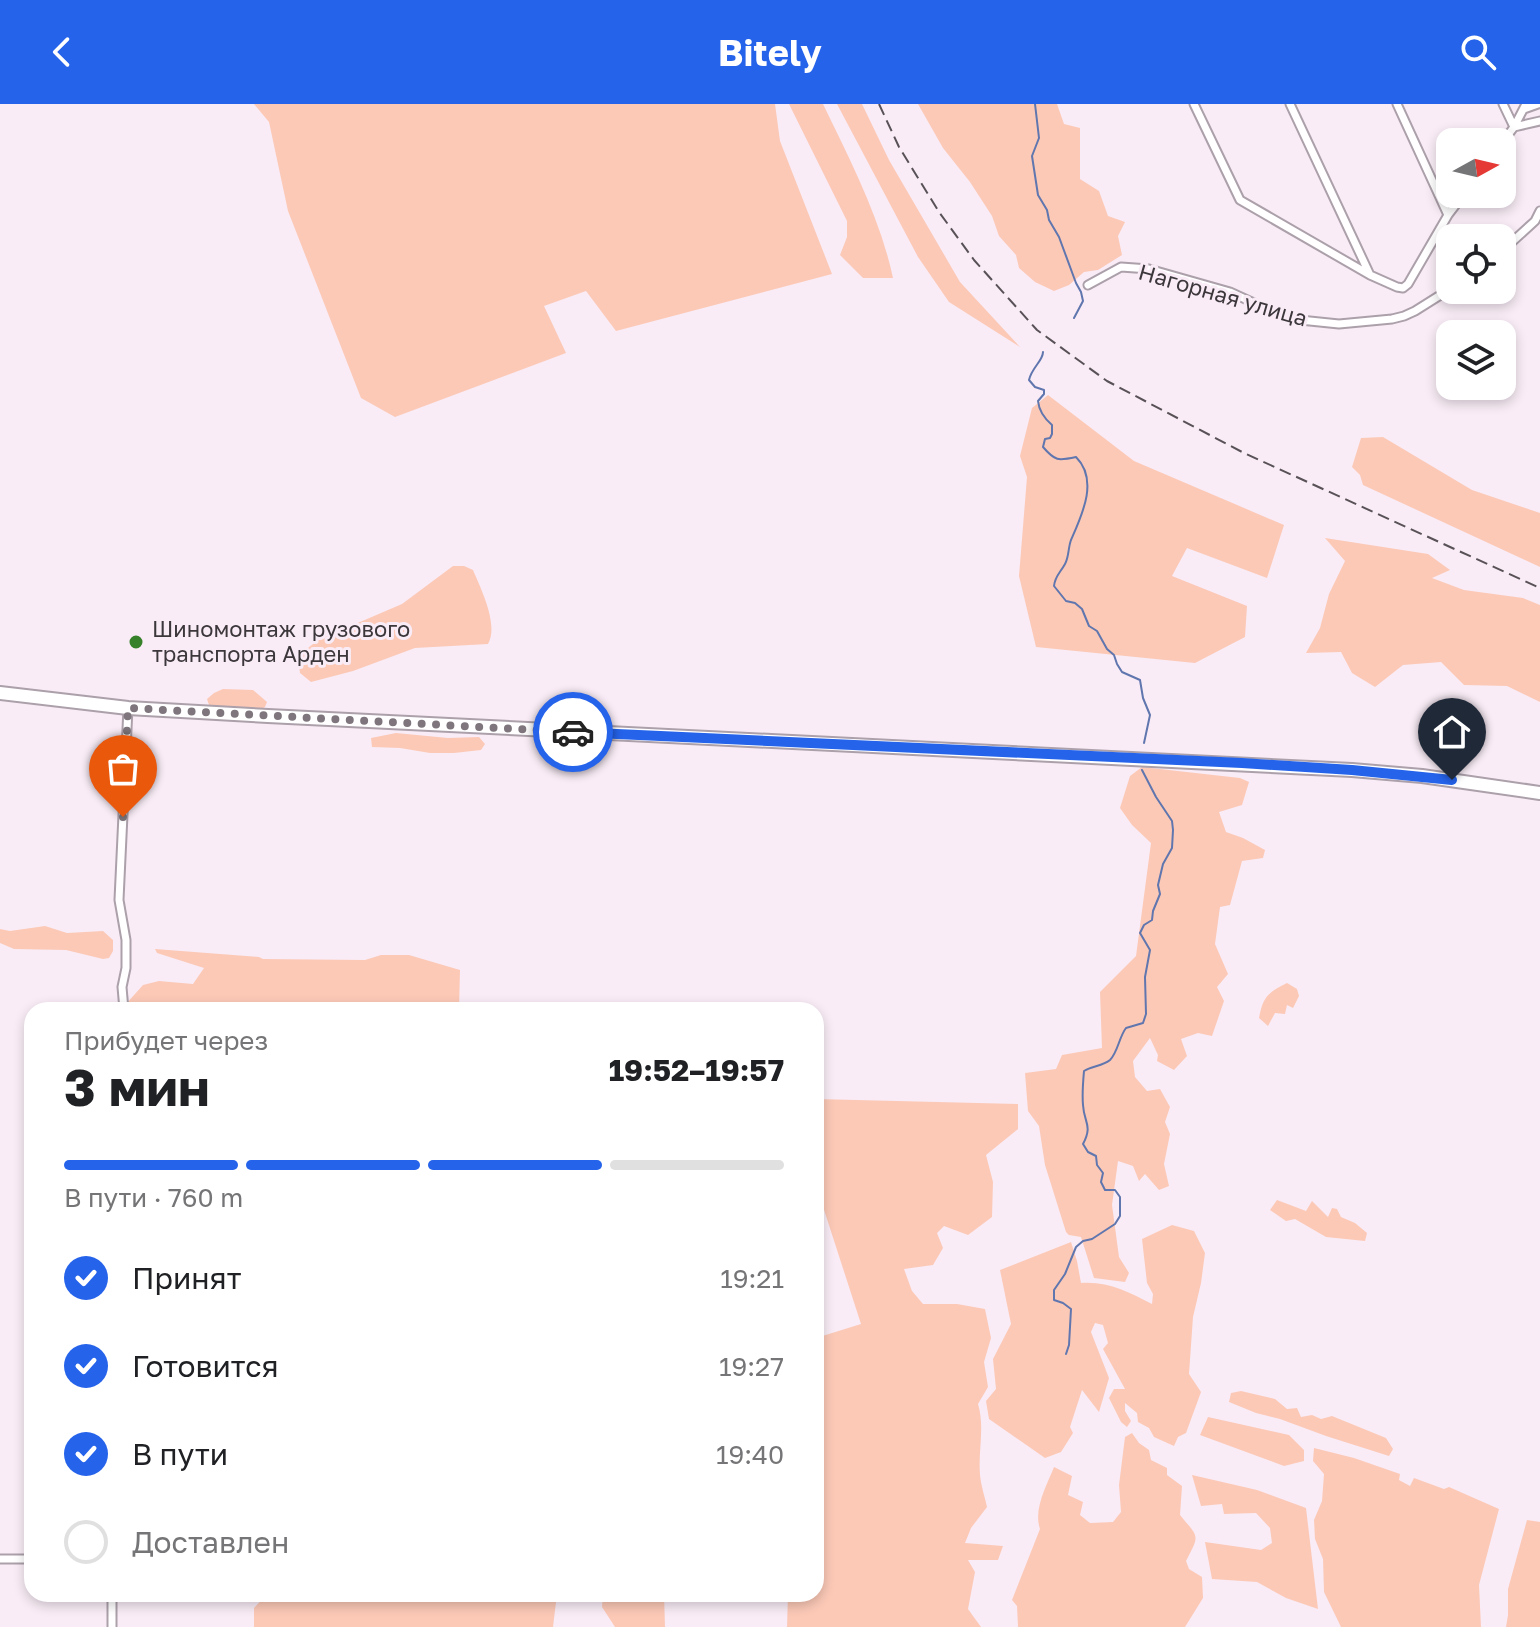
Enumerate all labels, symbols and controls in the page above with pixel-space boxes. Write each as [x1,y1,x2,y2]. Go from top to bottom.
icon: back [40,30,84,74]
icon: search [1456,30,1500,74]
text: Bitely [718,31,822,74]
north arrow [1436,128,1516,208]
map controls [1436,128,1516,400]
button: locate [1436,224,1516,304]
street label: Нагорная улица [1136,258,1311,331]
button: layers [1436,320,1516,400]
place label: Шиномонтаж грузового транспорта Арден [152,615,410,667]
marker: Шиномонтаж грузового транспорта Арден [127,633,145,651]
courier [533,692,613,772]
pin [1418,698,1486,780]
icon: car [551,710,595,754]
icon: home [1430,710,1474,754]
pin [89,735,157,817]
icon: bag [101,747,145,791]
text: Прибудет через [64,1025,268,1056]
text: 19:52–19:57 [609,1052,784,1088]
text: 3 мин [64,1055,210,1117]
text: В пути · 760 m [64,1182,243,1213]
icon: check [64,1256,108,1300]
text: Принят [132,1260,241,1296]
text: 19:21 [720,1263,784,1294]
icon: check [64,1344,108,1388]
text: Готовится [132,1348,279,1384]
text: 19:27 [719,1351,784,1382]
icon: check [64,1432,108,1476]
text: В пути [132,1436,228,1472]
text: 19:40 [716,1439,784,1470]
text: Доставлен [132,1524,289,1560]

